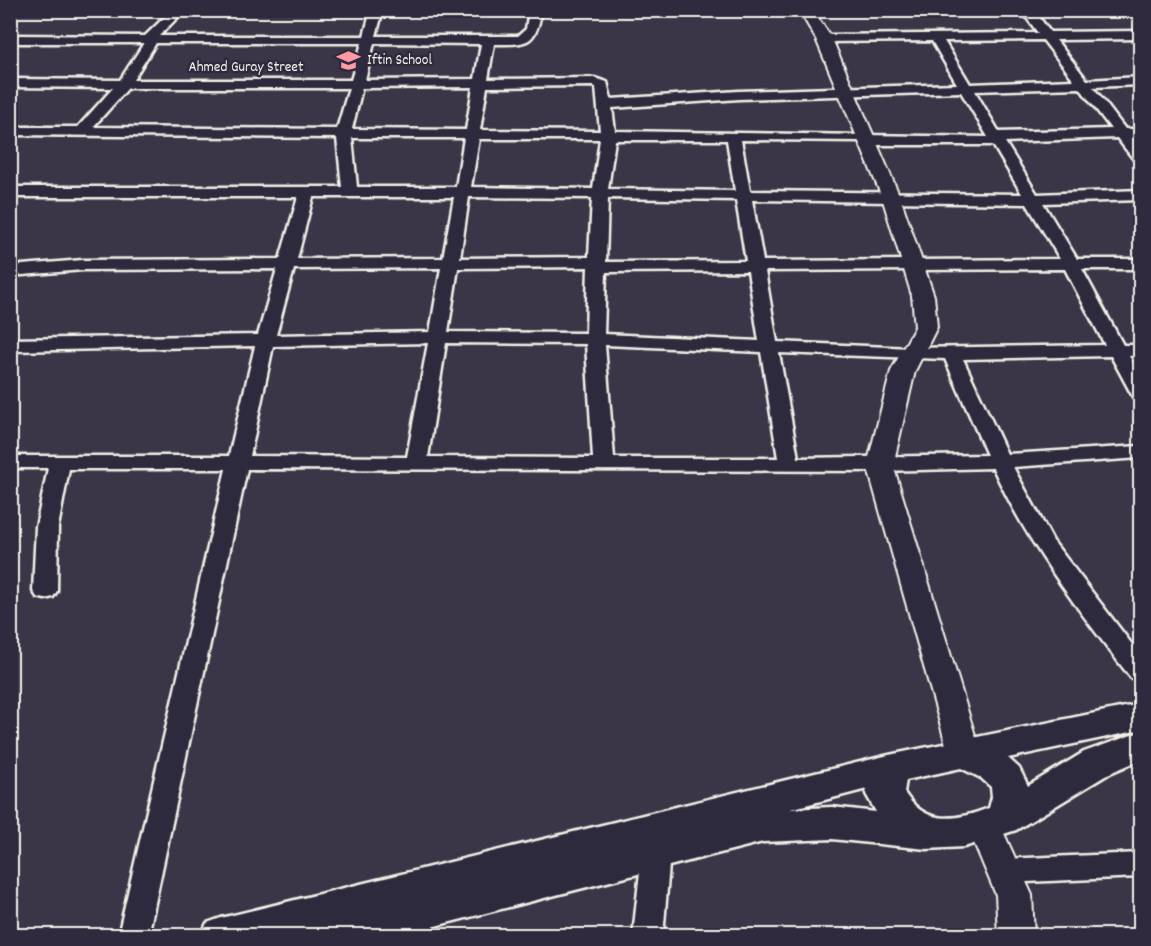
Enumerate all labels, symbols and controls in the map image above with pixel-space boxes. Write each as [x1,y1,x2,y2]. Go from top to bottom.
school or university icon: Iftin School [336,48,362,74]
place label: Iftin School [367,50,432,72]
street label: Ahmed Guray Street [188,57,304,79]

